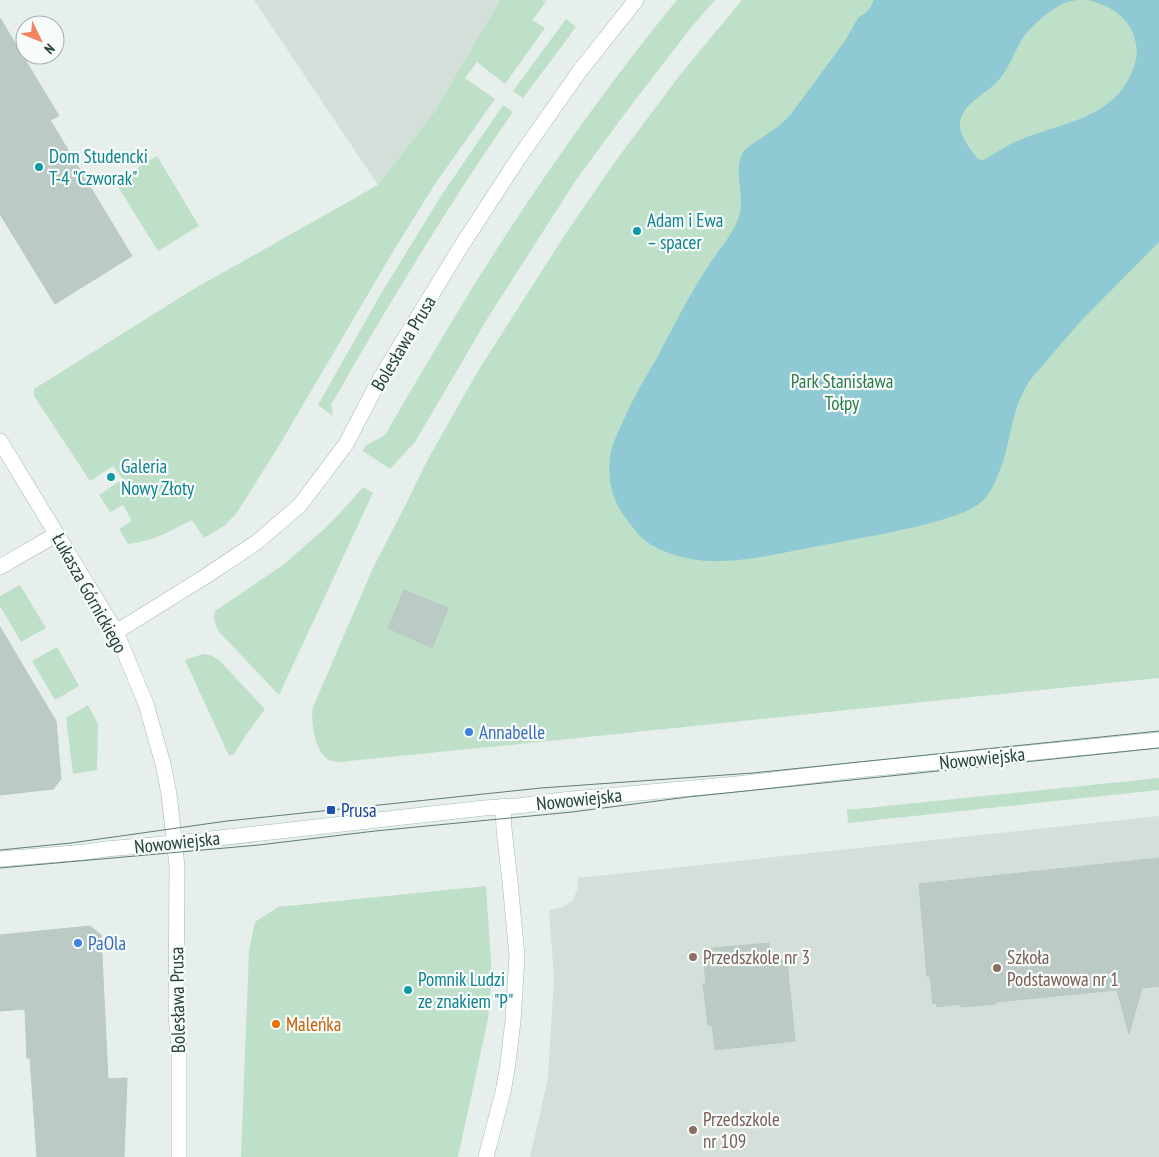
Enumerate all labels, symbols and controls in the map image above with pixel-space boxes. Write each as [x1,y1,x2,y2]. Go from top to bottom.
north arrow [15,15,65,65]
text: N [40,40,59,58]
place label: Dom Studencki T-4 "Czworak" [49,144,148,190]
marker: Dom Studencki T-4 "Czworak" [33,161,45,173]
place label: Adam i Ewa – spacer [647,208,723,254]
marker: Adam i Ewa – spacer [631,225,643,237]
street label: Bolesława Prusa [365,291,441,395]
park label: Park Stanisława Tołpy [791,369,893,415]
place label: Galeria Nowy Złoty [121,454,195,500]
marker: Galeria Nowy Złoty [105,471,117,483]
street label: Łukasza Górnickiego [47,529,133,657]
place label: Annabelle [479,720,545,744]
marker: Annabelle [463,726,475,738]
street label: Nowowiejska [938,742,1026,774]
street label: Nowowiejska [535,783,623,815]
place label: Prusa [341,798,377,822]
marker: Prusa [325,804,337,816]
street label: Nowowiejska [133,826,221,858]
place label: PaOla [88,931,126,955]
marker: PaOla [72,937,84,949]
place label: Przedszkole nr 3 [703,945,810,969]
place label: Szkoła Podstawowa nr 1 [1007,945,1119,991]
street label: Bolesława Prusa [164,947,190,1053]
marker: Przedszkole nr 3 [687,951,699,963]
marker: Szkoła Podstawowa nr 1 [991,962,1003,974]
place label: Pomnik Ludzi ze znakiem "P" [418,967,513,1013]
marker: Pomnik Ludzi ze znakiem "P" [402,984,414,996]
place label: Maleńka [286,1012,341,1036]
marker: Maleńka [270,1018,282,1030]
place label: Przedszkole nr 109 [703,1107,780,1153]
marker: Przedszkole nr 109 [687,1124,699,1136]

